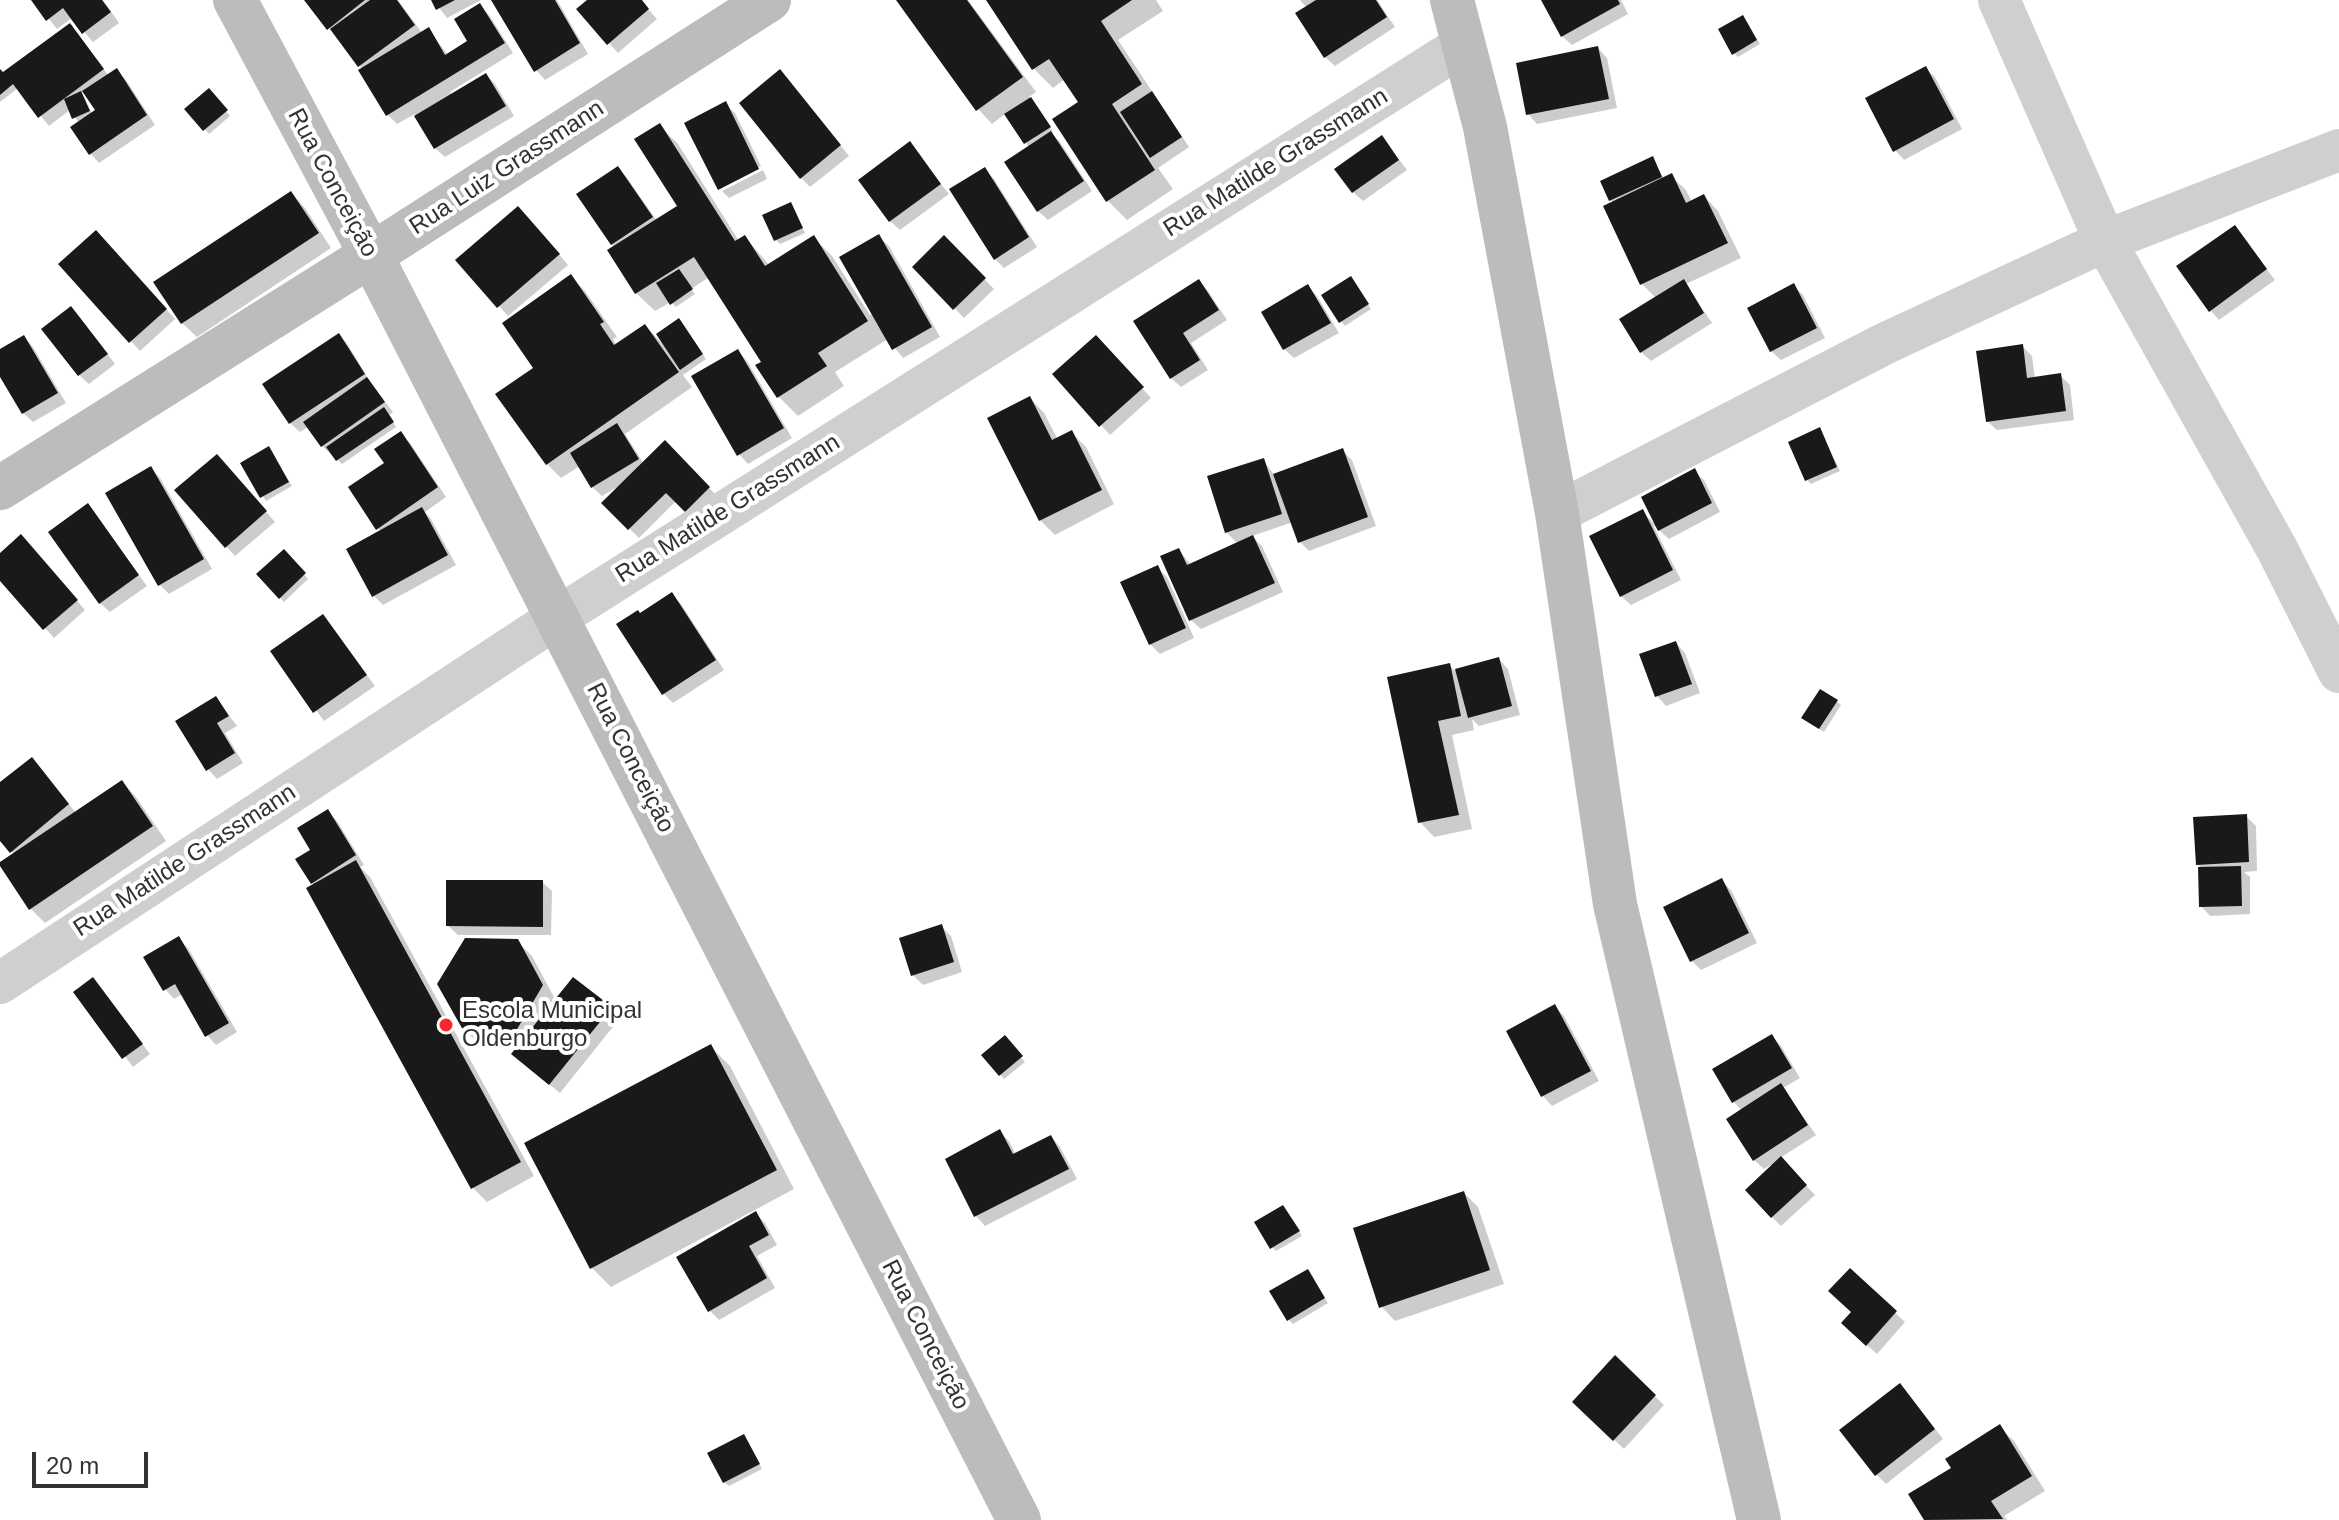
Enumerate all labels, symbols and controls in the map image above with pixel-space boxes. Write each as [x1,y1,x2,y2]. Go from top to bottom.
street label: Rua Matilde Grassmann [1159,82,1393,244]
street label: Rua Luiz Grassmann [405,95,609,241]
street label: Rua Conceição [281,104,383,262]
street label: Rua Matilde Grassmann [611,428,845,590]
street label: Rua Conceição [580,678,680,838]
street label: Rua Matilde Grassmann [69,778,301,944]
place label: Escola Municipal Oldenburgo [462,997,642,1053]
marker: Escola Municipal Oldenburgo [437,1016,455,1034]
street label: Rua Conceição [875,1255,975,1415]
scale bar [36,1436,152,1486]
text: 20 m [46,1452,99,1479]

